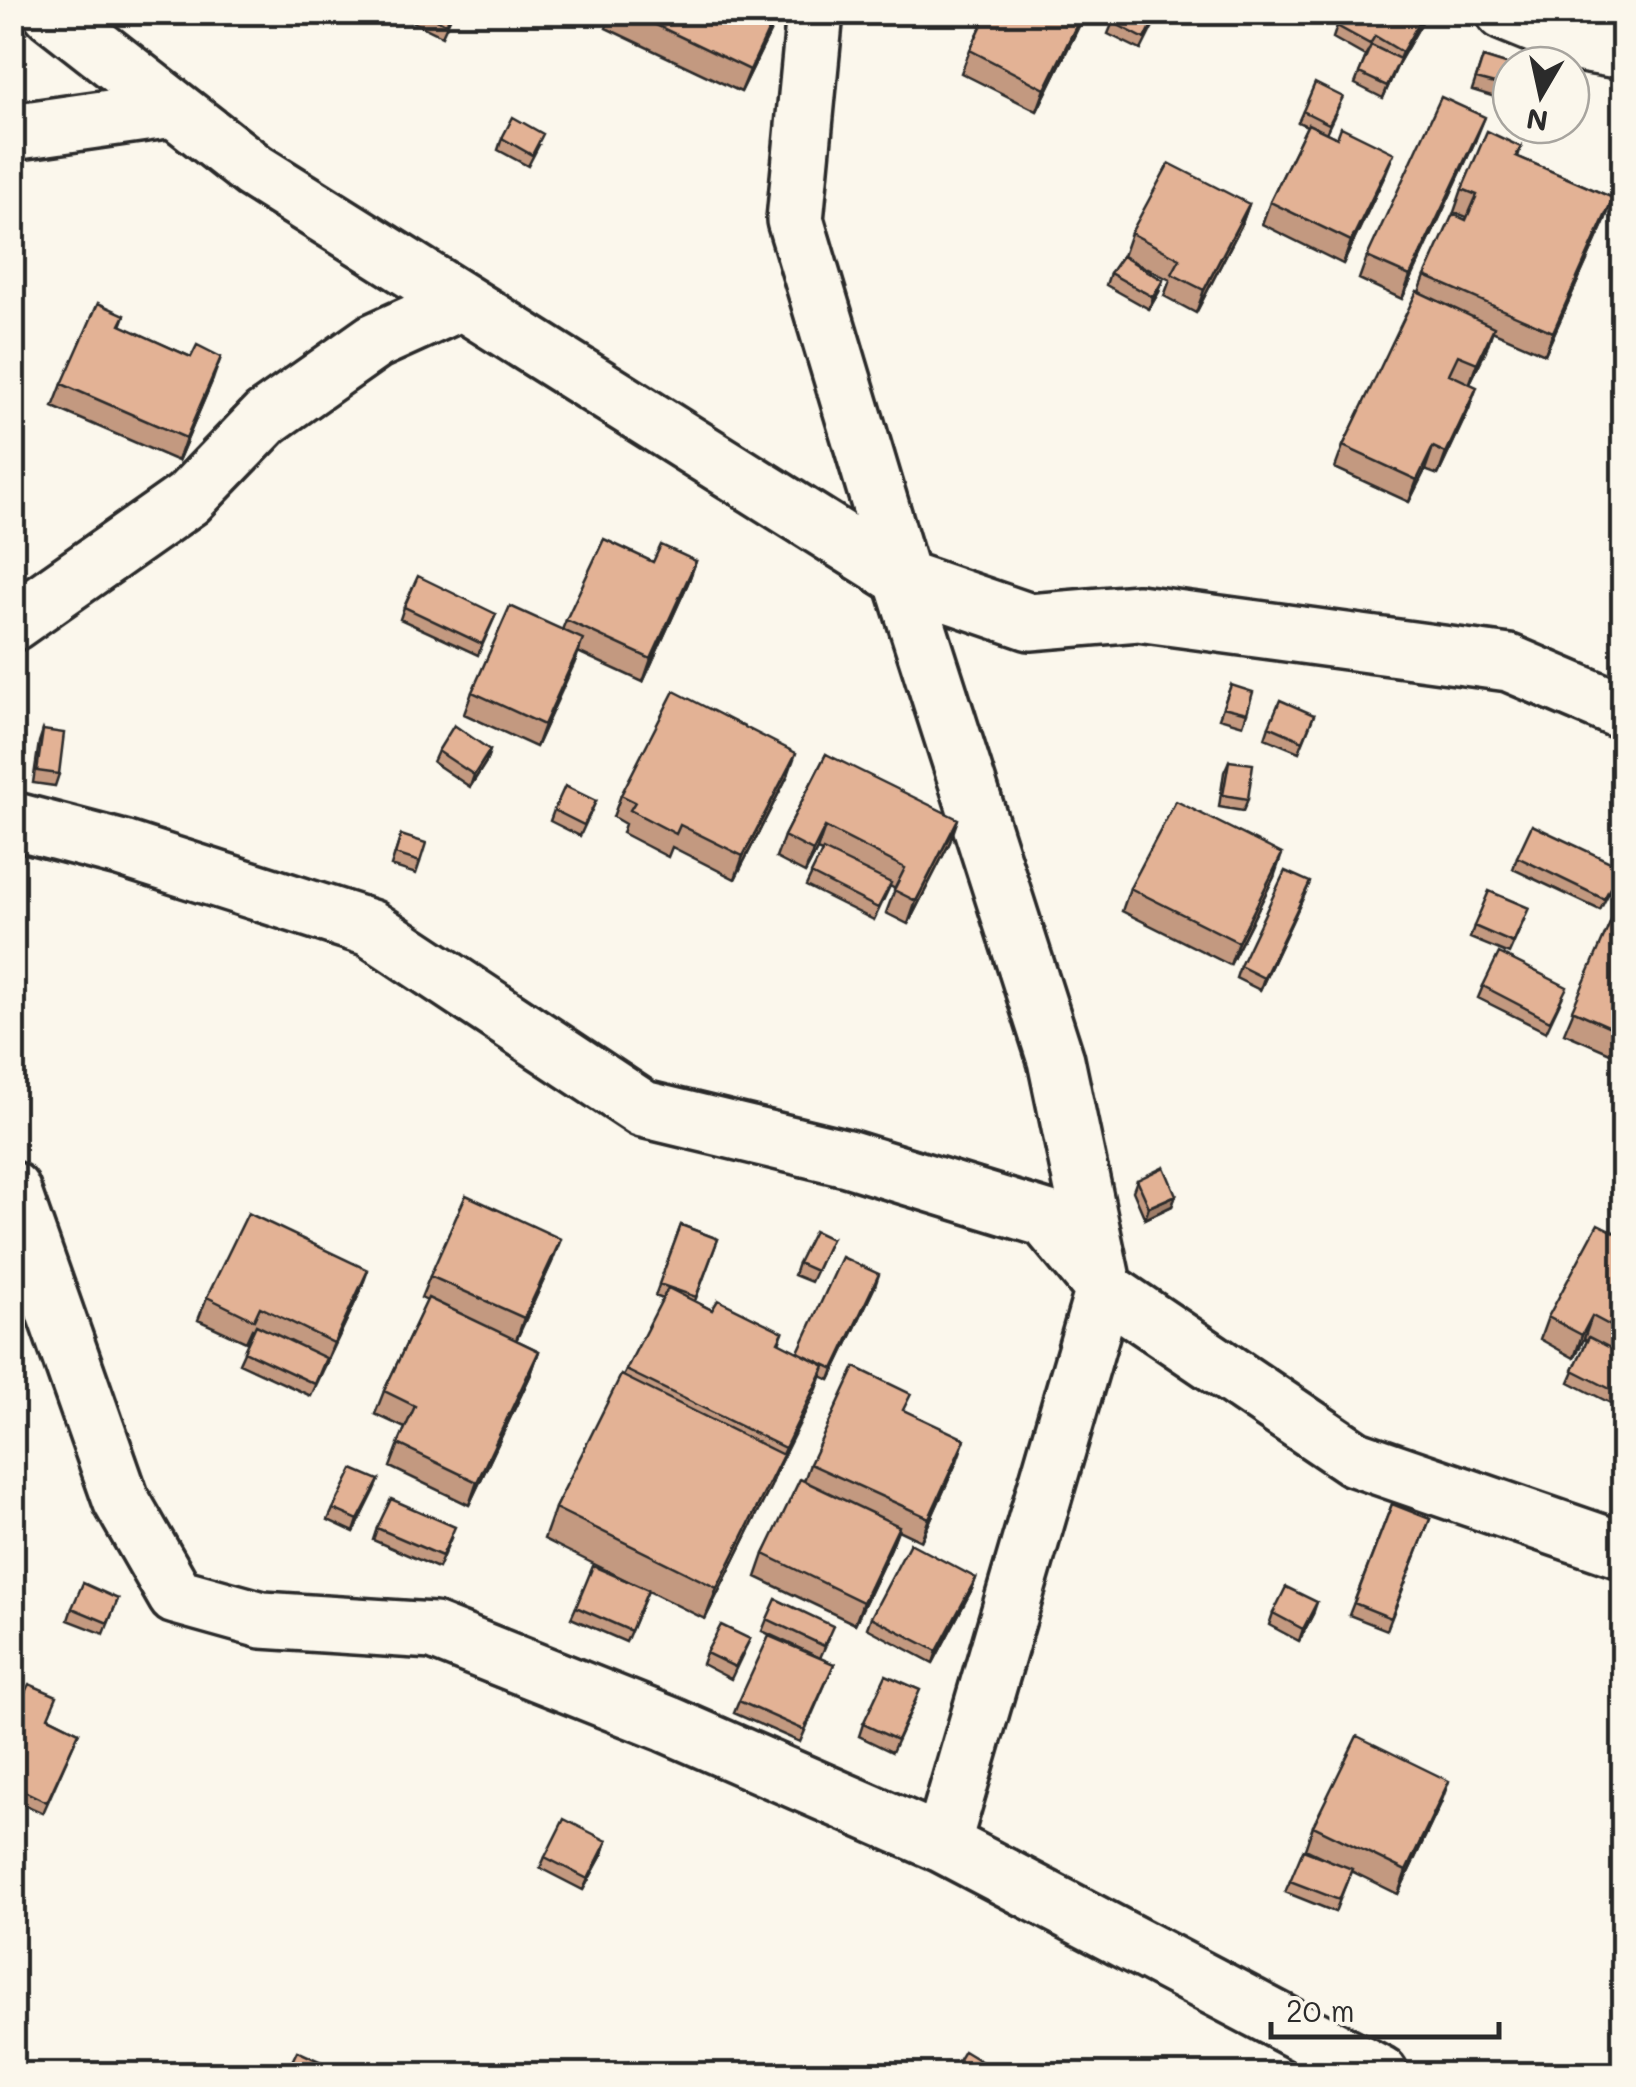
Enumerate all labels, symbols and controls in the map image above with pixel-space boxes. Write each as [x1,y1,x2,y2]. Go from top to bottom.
north arrow [1491,45,1591,145]
text: N [1524,101,1550,140]
scale bar [1271,1977,1498,2039]
text: 20 m [1286,1990,1355,2030]

